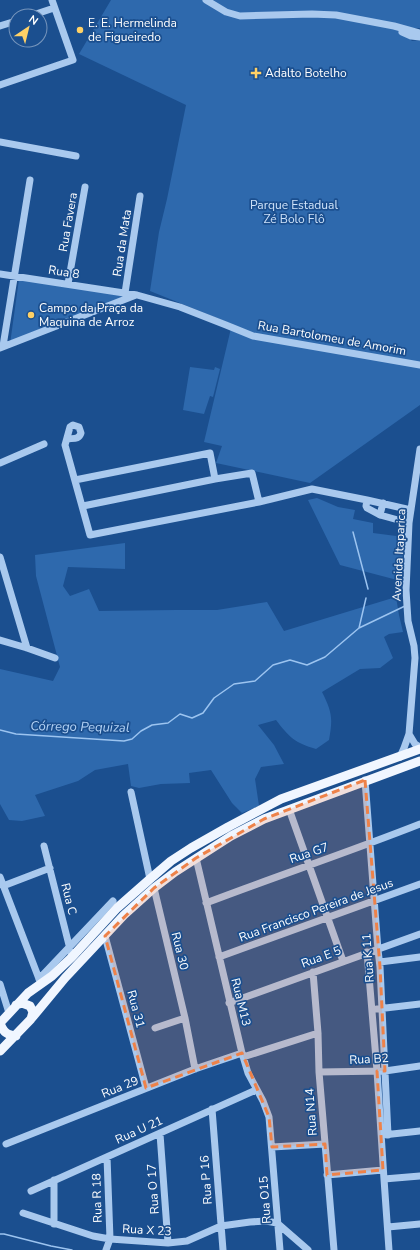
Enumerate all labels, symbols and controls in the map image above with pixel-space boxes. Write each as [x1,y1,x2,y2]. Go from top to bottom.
north arrow [8,8,48,48]
text: N [26,12,41,29]
place label: E. E. Hermelinda de Figueiredo [88,15,177,45]
marker: E. E. Hermelinda de Figueiredo [75,25,85,35]
place label: Adalto Botelho [265,65,347,81]
marker: Adalto Botelho [250,67,262,79]
street label: Rua Favera [55,191,81,253]
park label: Parque Estadual Zé Bolo Flô [250,197,338,227]
street label: Rua da Mata [109,208,135,278]
street label: Rua 8 [47,262,81,282]
place label: Campo da Praça da Maquina de Arroz [39,300,143,330]
marker: Campo da Praça da Maquina de Arroz [26,310,36,320]
street label: Rua Bartolomeu de Amorim [257,317,407,359]
street label: Avenida Itaparica [389,508,409,602]
water label: Córrego Pequizal [30,717,130,737]
street label: Rua G7 [287,839,331,867]
street label: Rua Francisco Pereira de Jesus [237,875,396,945]
street label: Rua C [57,881,81,917]
street label: Rua 30 [168,930,192,972]
street label: Rua K 11 [358,933,378,983]
street label: Rua E 5 [299,942,343,972]
street label: Rua M13 [227,976,255,1028]
street label: Rua 31 [123,988,149,1030]
street label: Rua B2 [349,1050,389,1068]
street label: Rua 29 [99,1072,141,1102]
street label: Rua N14 [301,1088,321,1136]
street label: Rua U 21 [113,1112,165,1148]
street label: Rua P 16 [196,1155,216,1205]
street label: Rua O 17 [143,1163,163,1215]
street label: Rua R 18 [88,1173,106,1223]
street label: Rua O15 [255,1176,275,1224]
street label: Rua X 23 [122,1221,172,1239]

